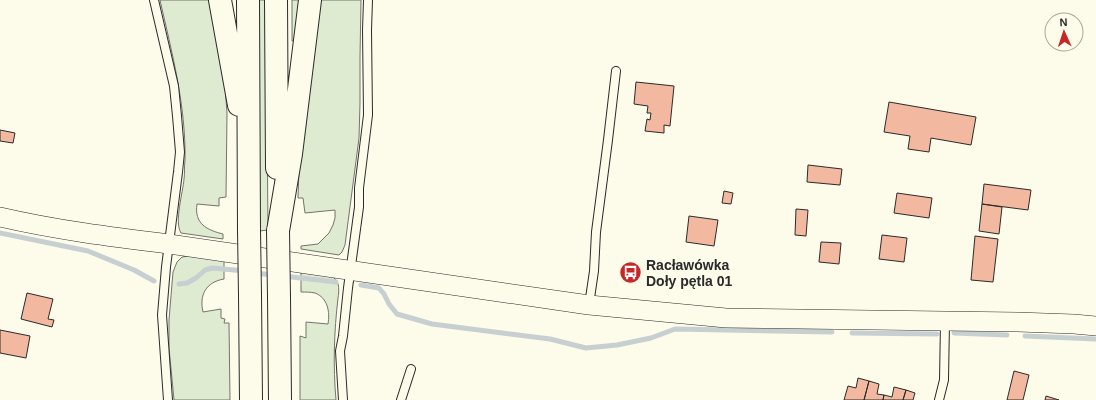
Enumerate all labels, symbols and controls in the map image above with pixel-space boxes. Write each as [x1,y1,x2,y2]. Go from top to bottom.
north arrow [1044,12,1084,52]
text: N [1059,16,1068,28]
place label: Racławówka Doły pętla 01 [646,257,733,289]
bus stop icon: Racławówka Doły pętla 01 [618,260,644,286]

